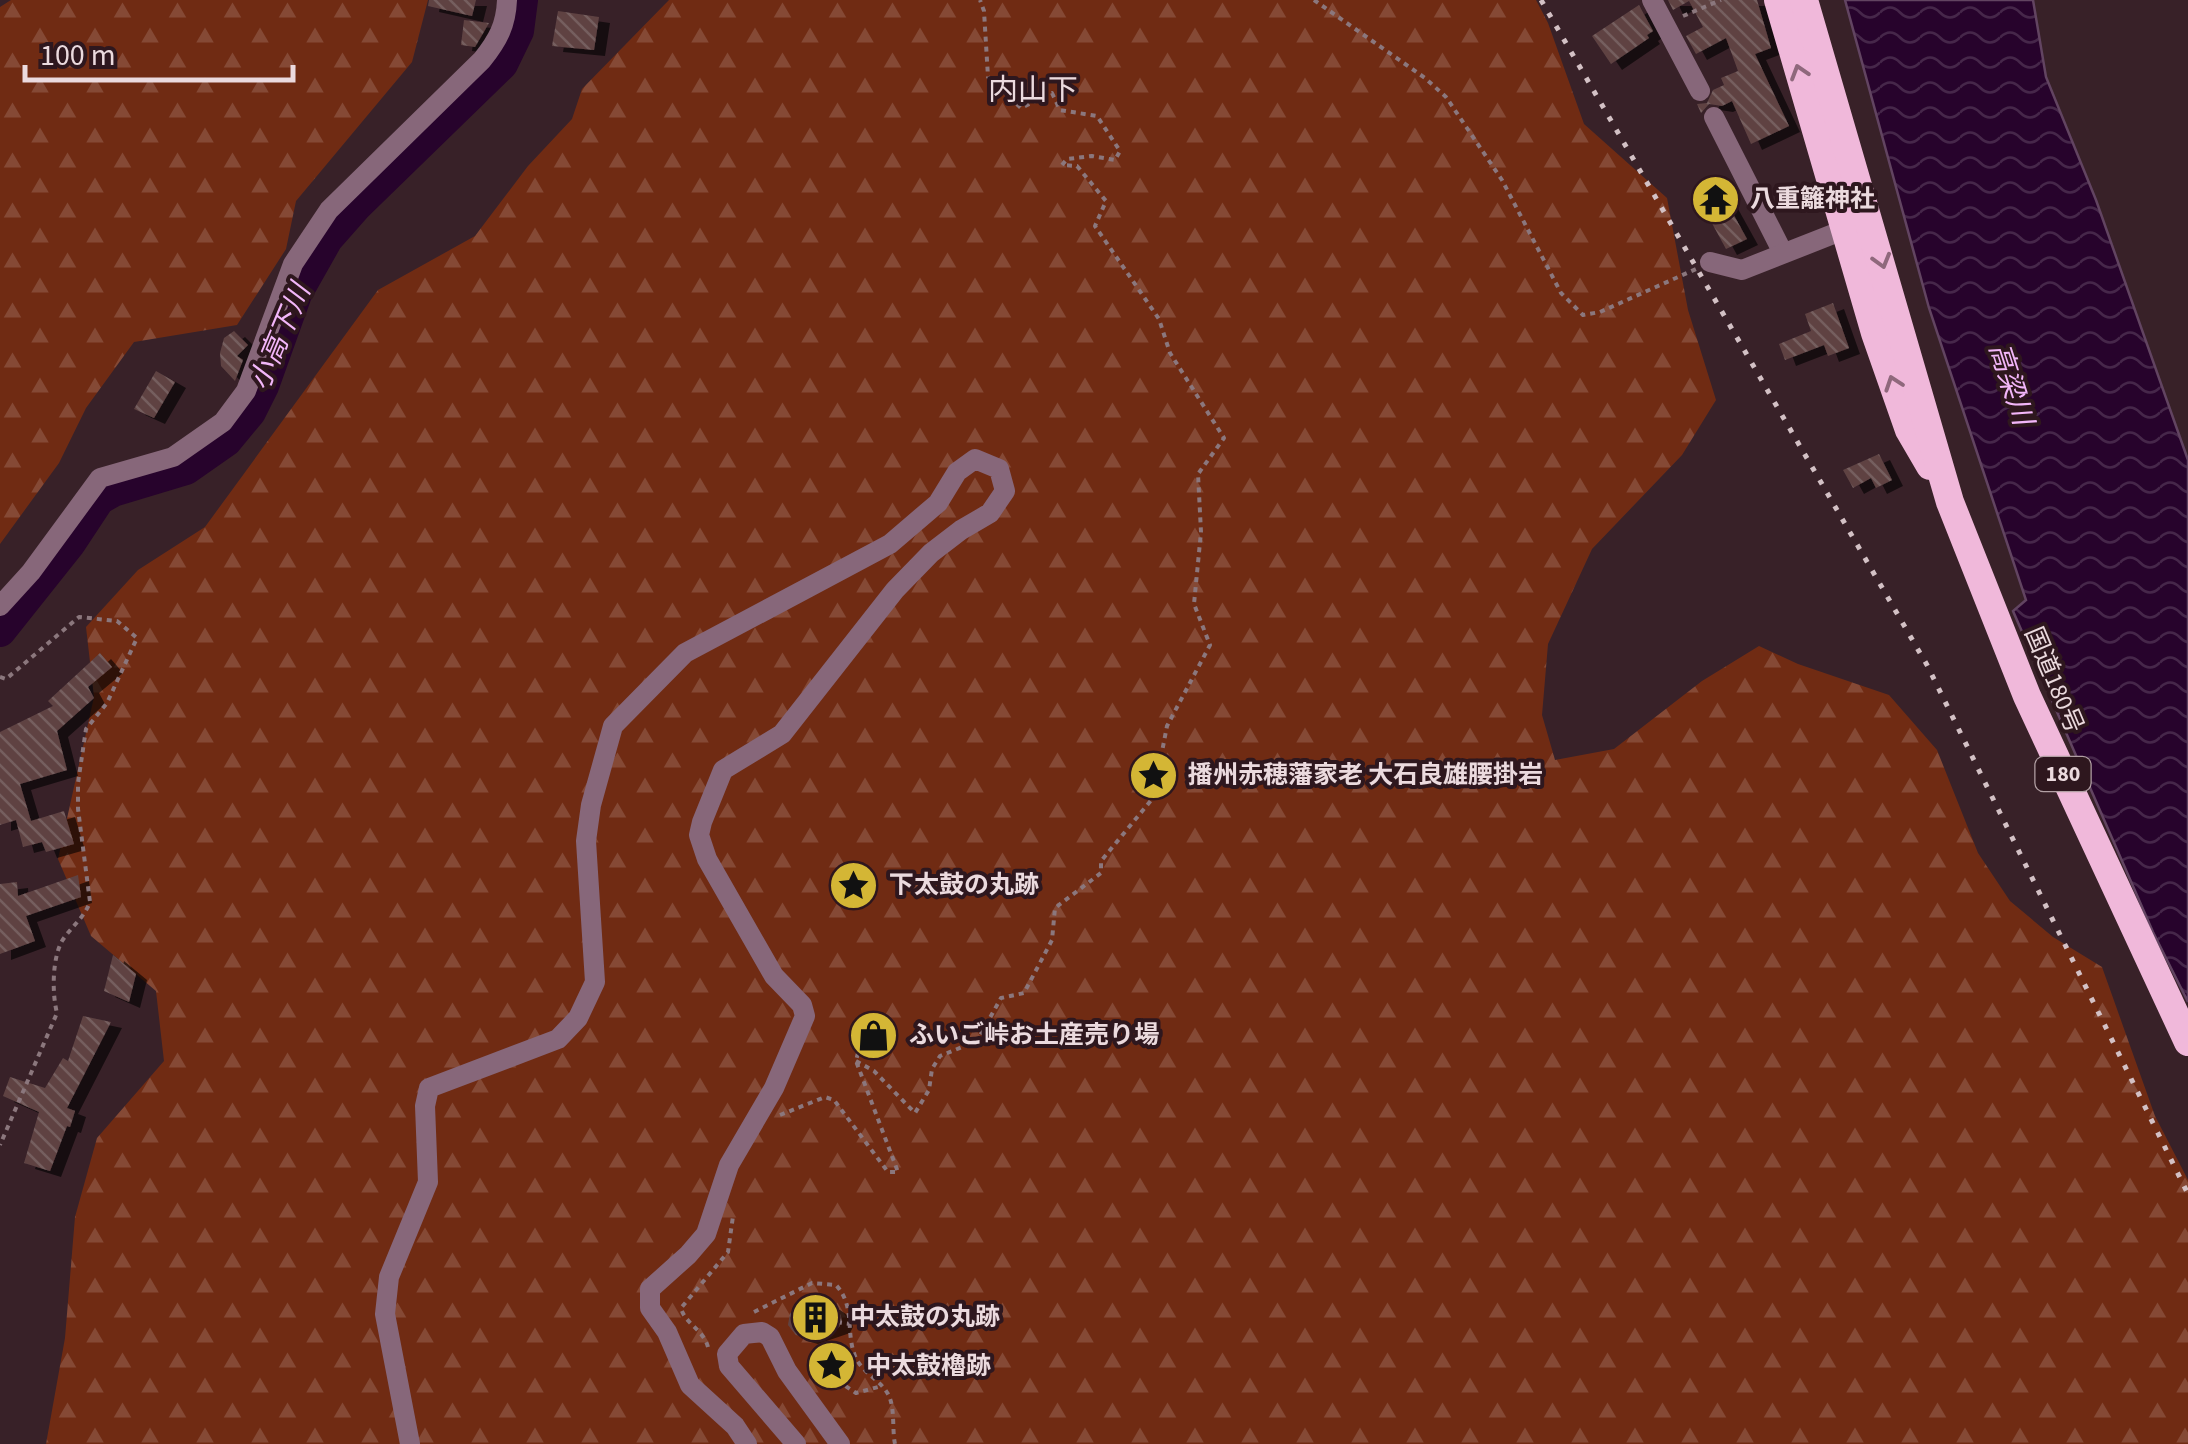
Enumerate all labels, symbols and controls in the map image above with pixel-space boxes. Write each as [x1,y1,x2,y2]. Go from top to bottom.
scale bar [25,20,292,82]
text: 100 m [40,34,116,77]
one-way arrow [1790,64,1811,81]
district label: 内山下 [988,69,1078,112]
temple icon: 八重籬神社 [1689,173,1741,225]
place label: 八重籬神社 [1750,181,1875,217]
one-way arrow [1870,252,1891,270]
water label: 小高下川 [240,275,321,396]
water label: 高梁川 [1979,338,2044,433]
one-way arrow [1884,375,1904,392]
street label: 国道180号 [2015,621,2093,739]
place icon: 播州赤穂藩家老 大石良雄腰掛岩 [1127,749,1179,801]
place label: 播州赤穂藩家老 大石良雄腰掛岩 [1188,757,1543,793]
road number: 180 [2036,757,2090,791]
place icon: 下太鼓の丸跡 [828,859,880,911]
place label: 下太鼓の丸跡 [889,867,1039,903]
shop icon: ふいご峠お土産売り場 [848,1009,900,1061]
place label: ふいご峠お土産売り場 [909,1017,1159,1053]
building icon: 中太鼓の丸跡 [789,1291,841,1343]
place label: 中太鼓の丸跡 [850,1299,1000,1335]
place icon: 中太鼓櫓跡 [805,1340,857,1392]
place label: 中太鼓櫓跡 [866,1348,991,1384]

